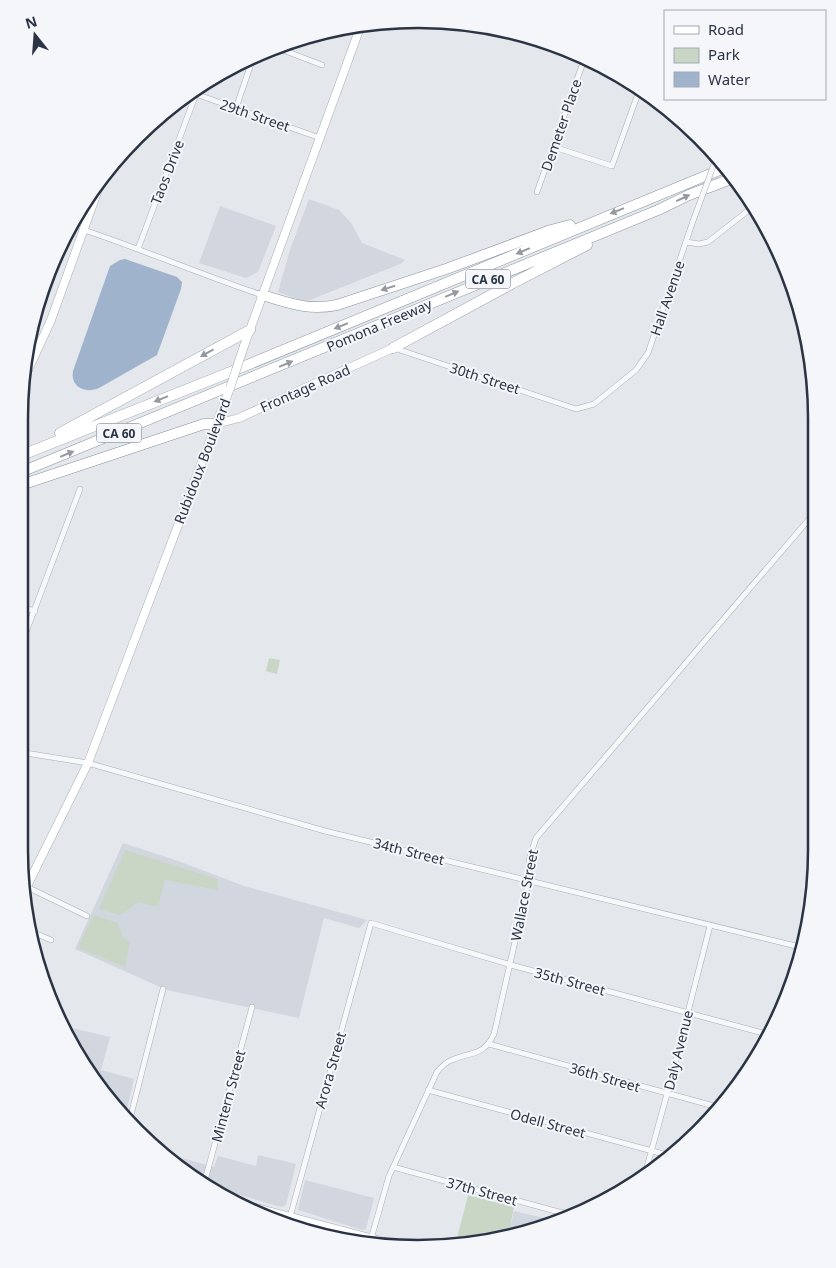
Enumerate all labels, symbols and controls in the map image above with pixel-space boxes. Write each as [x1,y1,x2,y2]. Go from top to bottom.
north arrow [10,10,60,60]
legend [664,10,826,100]
text: N [23,11,39,33]
text: Road [708,19,744,39]
text: Park [708,44,740,64]
text: Water [708,69,750,89]
street label: Demeter Place [536,76,586,173]
street label: 29th Street [218,94,292,136]
street label: Taos Drive [146,137,188,207]
one-way arrow [676,194,690,202]
one-way arrow [609,207,624,215]
one-way arrow [516,247,530,255]
street label: Hall Avenue [645,258,689,338]
road number: CA 60 [466,270,510,288]
one-way arrow [380,284,395,292]
one-way arrow [445,290,459,298]
street label: Pomona Freeway [323,294,435,356]
one-way arrow [333,322,348,330]
one-way arrow [200,349,215,357]
street label: 30th Street [448,358,522,398]
one-way arrow [279,359,293,367]
street label: Frontage Road [257,360,353,416]
one-way arrow [154,396,168,404]
street label: Rubidoux Boulevard [169,396,235,526]
road number: CA 60 [96,423,142,442]
one-way arrow [59,450,74,457]
street label: 34th Street [372,833,446,869]
street label: Wallace Street [506,848,542,942]
street label: 35th Street [533,962,607,1000]
street label: Daly Avenue [659,1008,697,1092]
street label: Arora Street [310,1029,350,1111]
street label: Mintern Street [207,1048,249,1144]
street label: 36th Street [568,1058,642,1096]
street label: Odell Street [508,1104,588,1142]
street label: 37th Street [445,1172,519,1210]

